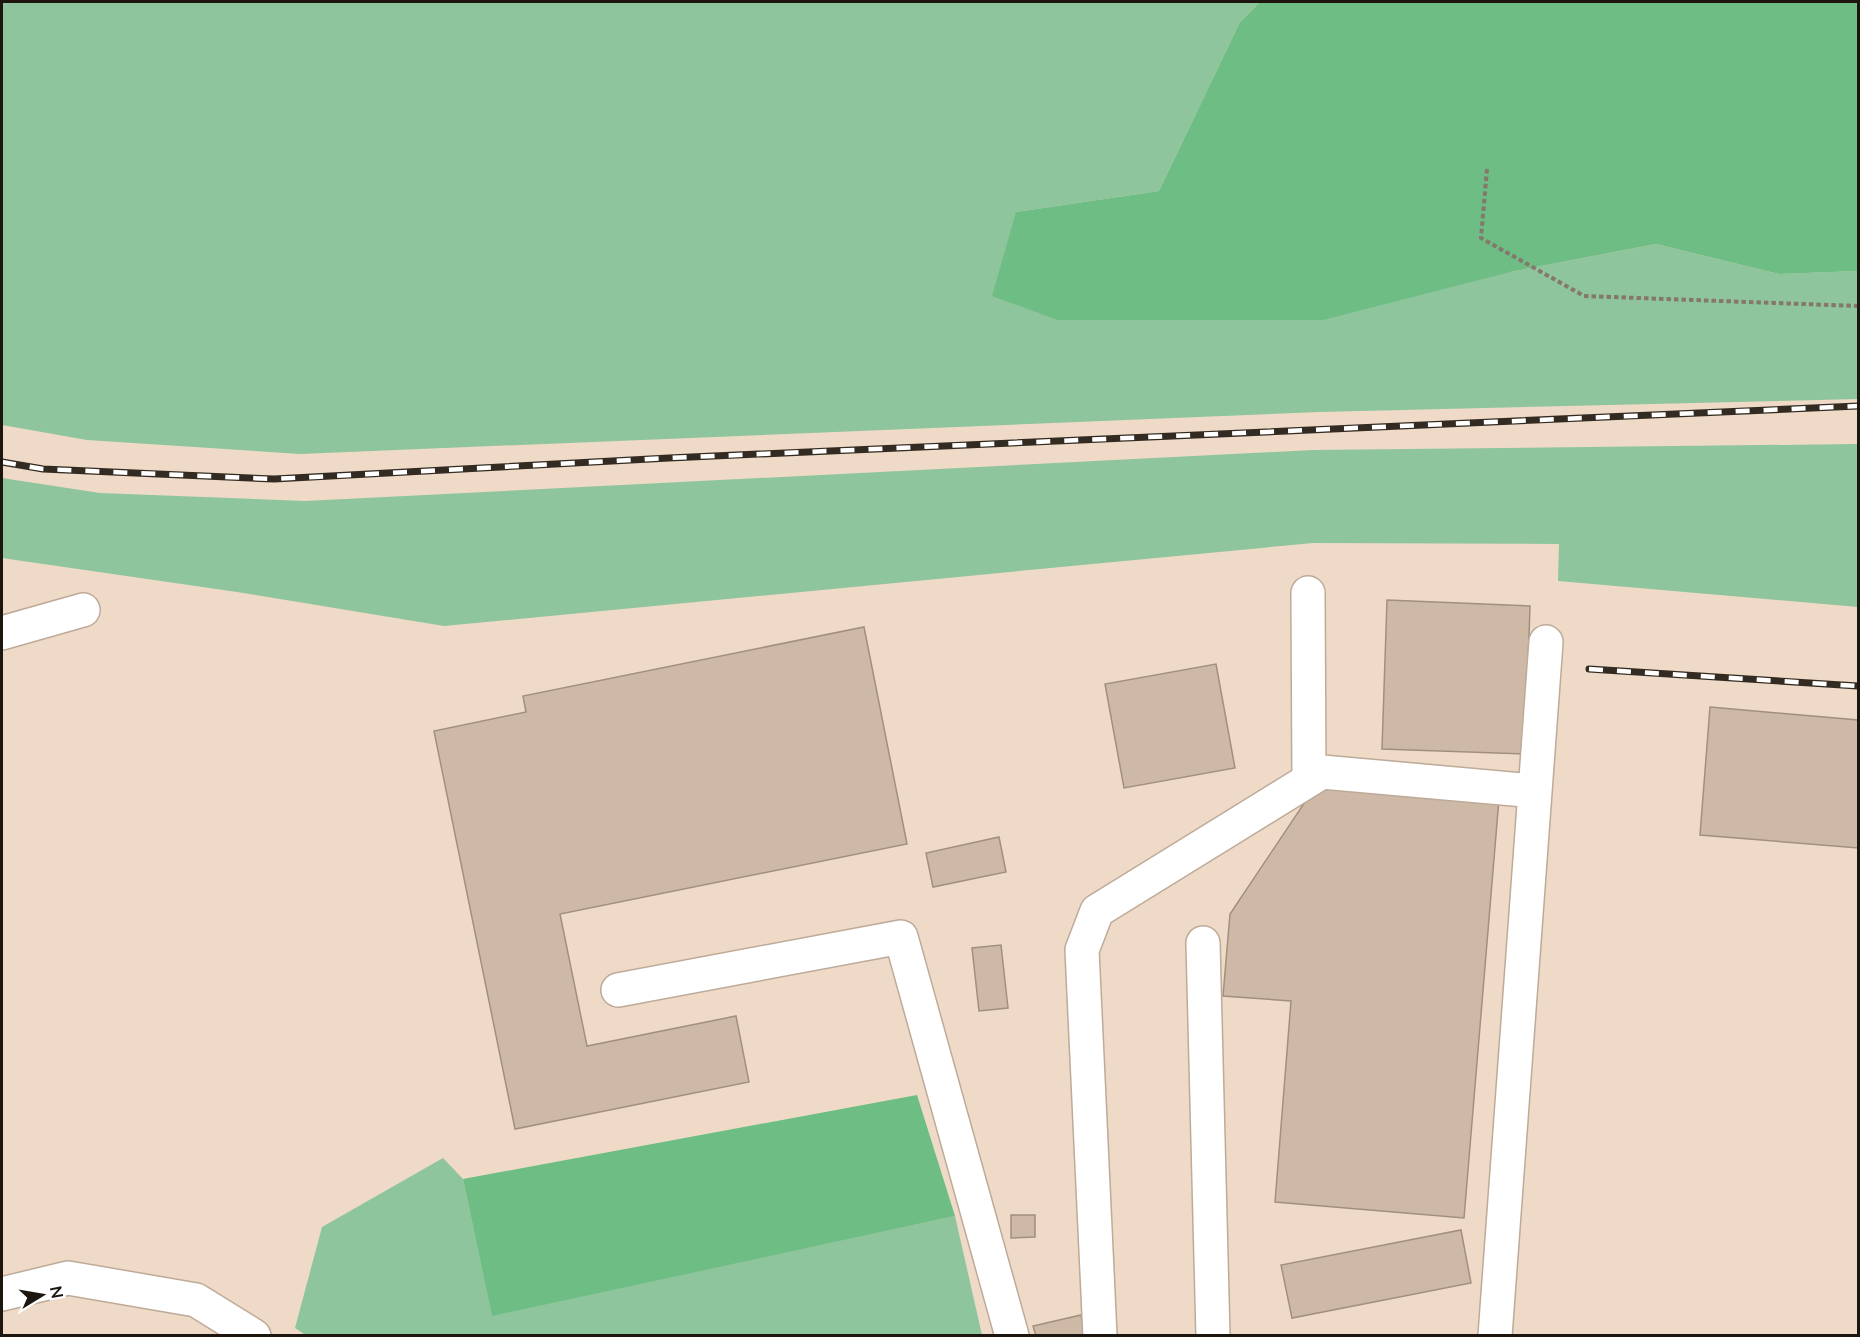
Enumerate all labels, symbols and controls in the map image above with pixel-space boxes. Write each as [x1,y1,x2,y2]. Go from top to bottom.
north arrow [12,1265,72,1325]
text: N [47,1284,68,1300]

